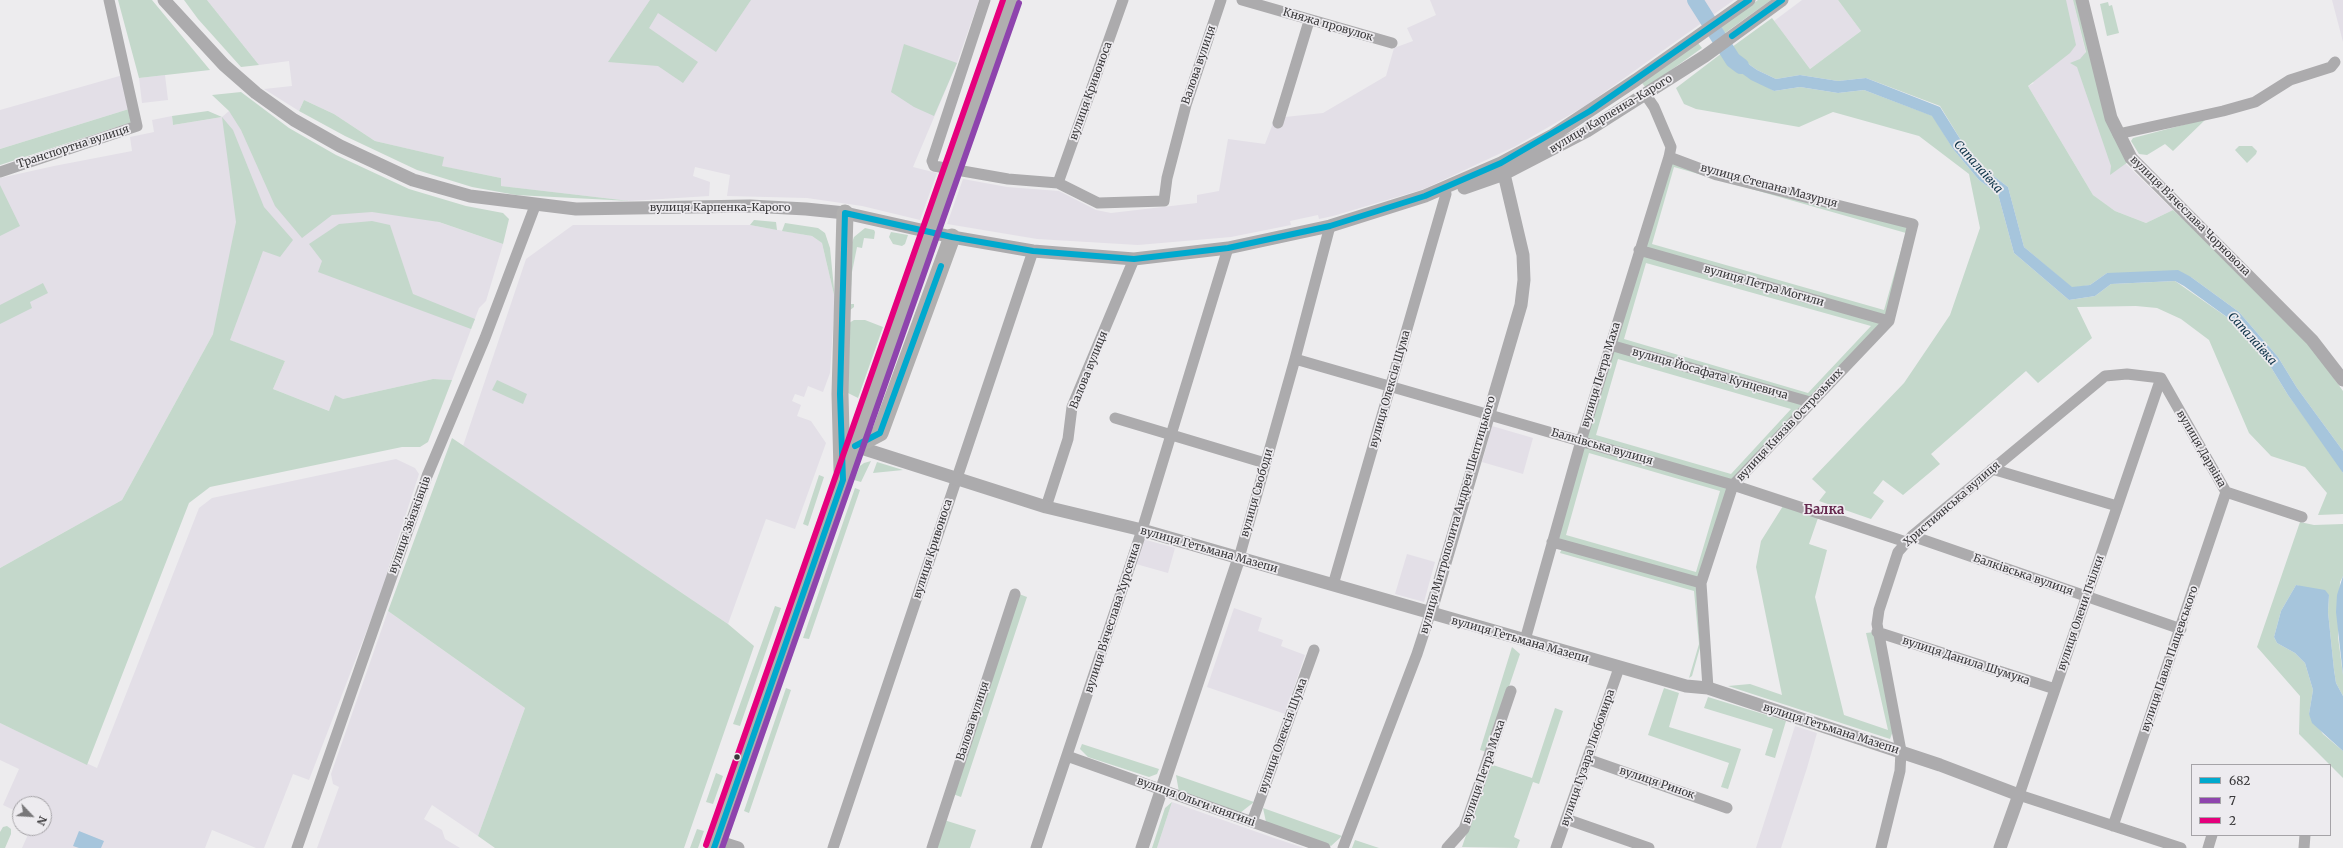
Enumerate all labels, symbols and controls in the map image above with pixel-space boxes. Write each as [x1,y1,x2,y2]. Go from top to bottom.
street label: Княжа провулок [1281,6,1375,44]
street label: Валова вулиця [1179,24,1219,106]
street label: вулиця Кривоноса [1067,40,1115,142]
street label: вулиця Карпенка-Карого [1547,72,1675,156]
street label: Транспортна вулиця [15,123,131,171]
water label: Сапалаївка [1951,138,2005,196]
street label: вулиця Вʼячеслава Чорновола [2127,153,2253,279]
street label: вулиця Степана Мазурця [1699,161,1839,211]
street label: вулиця Карпенка-Карого [650,201,790,215]
street label: вулиця Петра Могили [1702,263,1826,309]
water label: Сапалаївка [2225,310,2279,368]
street label: вулиця Петра Маха [1579,321,1623,429]
street label: Валова вулиця [1067,329,1111,411]
street label: вулиця Олексія Шума [1367,329,1413,449]
street label: вулиця Йосафата Кунцевича [1631,345,1789,403]
street label: вулиця Князів Острозьких [1734,366,1846,484]
street label: вулиця Митрополита Андрея Шептицького [1418,395,1498,635]
street label: вулиця Дарвіна [2174,408,2228,490]
street label: Балківська вулиця [1550,426,1654,468]
street label: вулиця Свободи [1238,447,1276,539]
street label: Християнська вулиця [1901,459,2003,549]
street label: вулиця Звʼязківців [386,475,434,575]
street label: вулиця Кривоноса [911,498,955,600]
district label: Балка [1804,502,1844,518]
street label: вулиця Гетьмана Мазепи [1139,524,1279,576]
street label: вулиця Вʼячеслава Хурсенка [1083,541,1143,695]
street label: Балківська вулиця [1971,552,2075,598]
street label: вулиця Олени Пчілки [2055,554,2107,672]
street label: вулиця Павла Пащевського [2139,584,2201,734]
street label: вулиця Гетьмана Мазепи [1450,614,1590,666]
street label: вулиця Данила Шумука [1901,634,2031,688]
street label: вулиця Олексія Шума [1256,677,1310,795]
street label: Валова вулиця [954,680,992,762]
street label: вулиця Гузара Любомира [1558,688,1618,828]
street label: вулиця Гетьмана Мазепи [1761,701,1901,757]
street label: вулиця Петра Маха [1460,718,1508,826]
unlabelled marker [732,752,742,762]
street label: вулиця Ринок [1618,764,1696,802]
legend [2191,764,2331,836]
text: 682 [2229,773,2250,788]
street label: вулиця Ольги княгині [1135,774,1257,830]
text: 7 [2229,793,2236,808]
north arrow [12,796,52,836]
text: 2 [2229,813,2236,828]
text: N [34,814,50,828]

